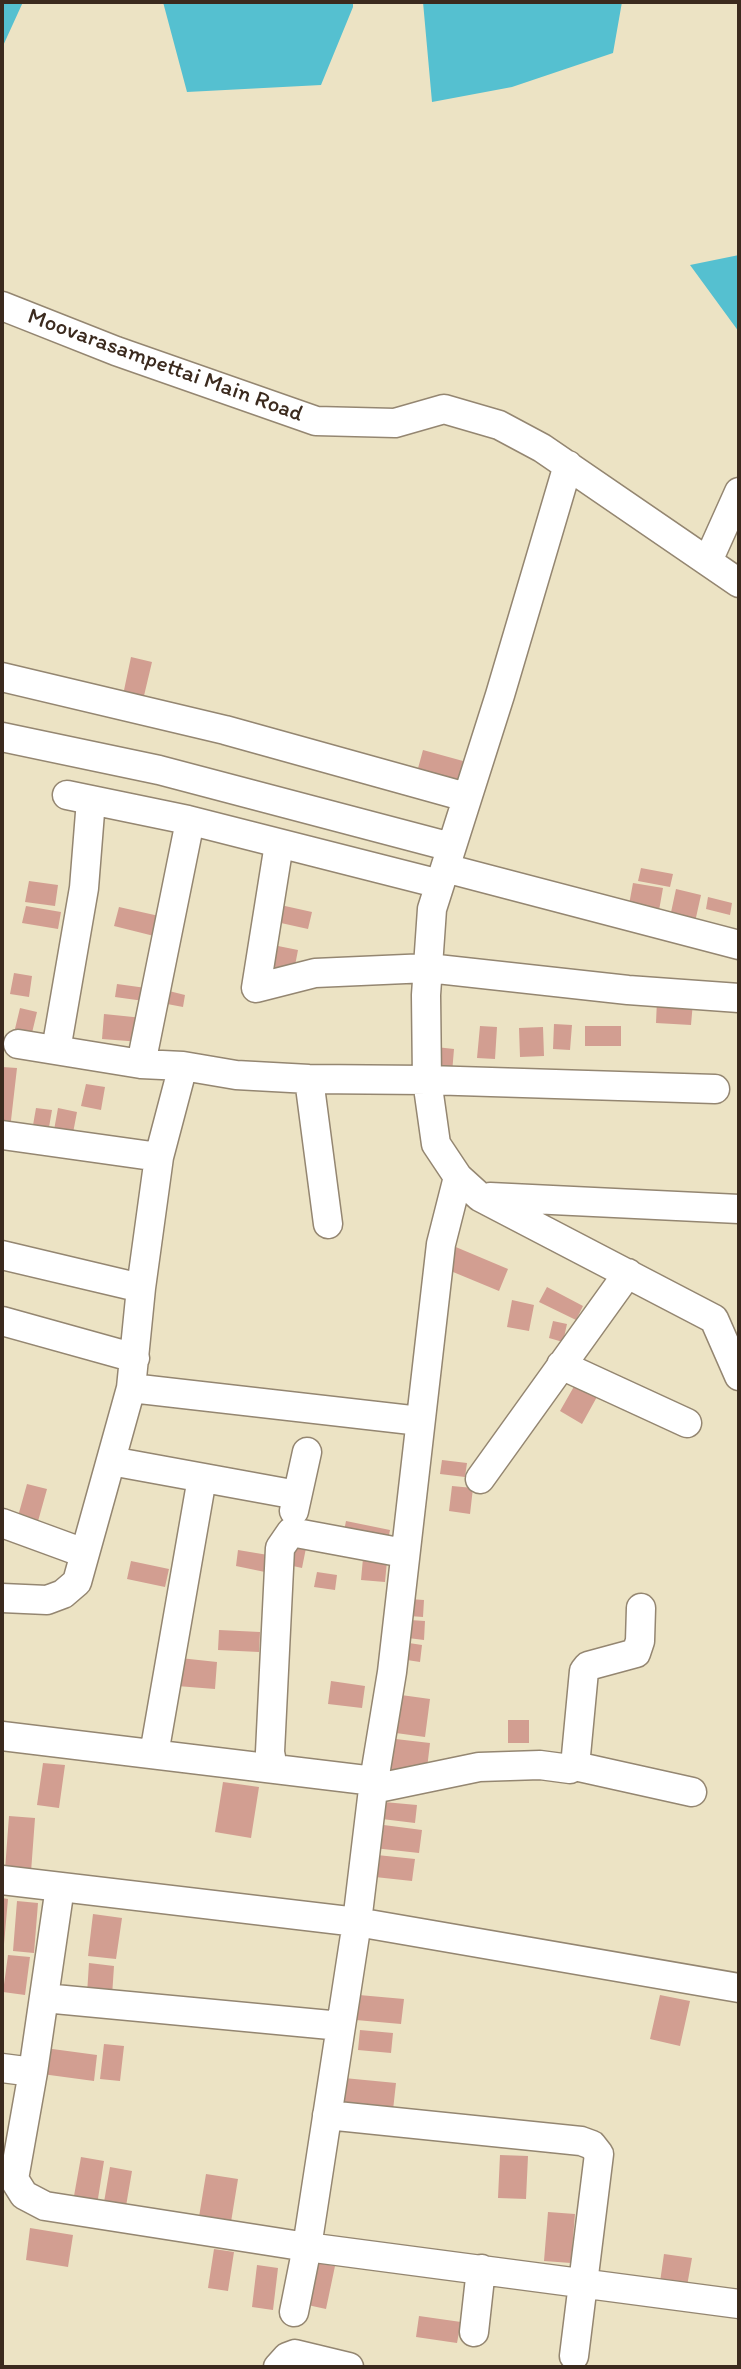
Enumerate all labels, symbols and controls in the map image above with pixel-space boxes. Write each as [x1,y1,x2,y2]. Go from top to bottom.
street label: Moovarasampettai Main Road [23,303,307,429]

